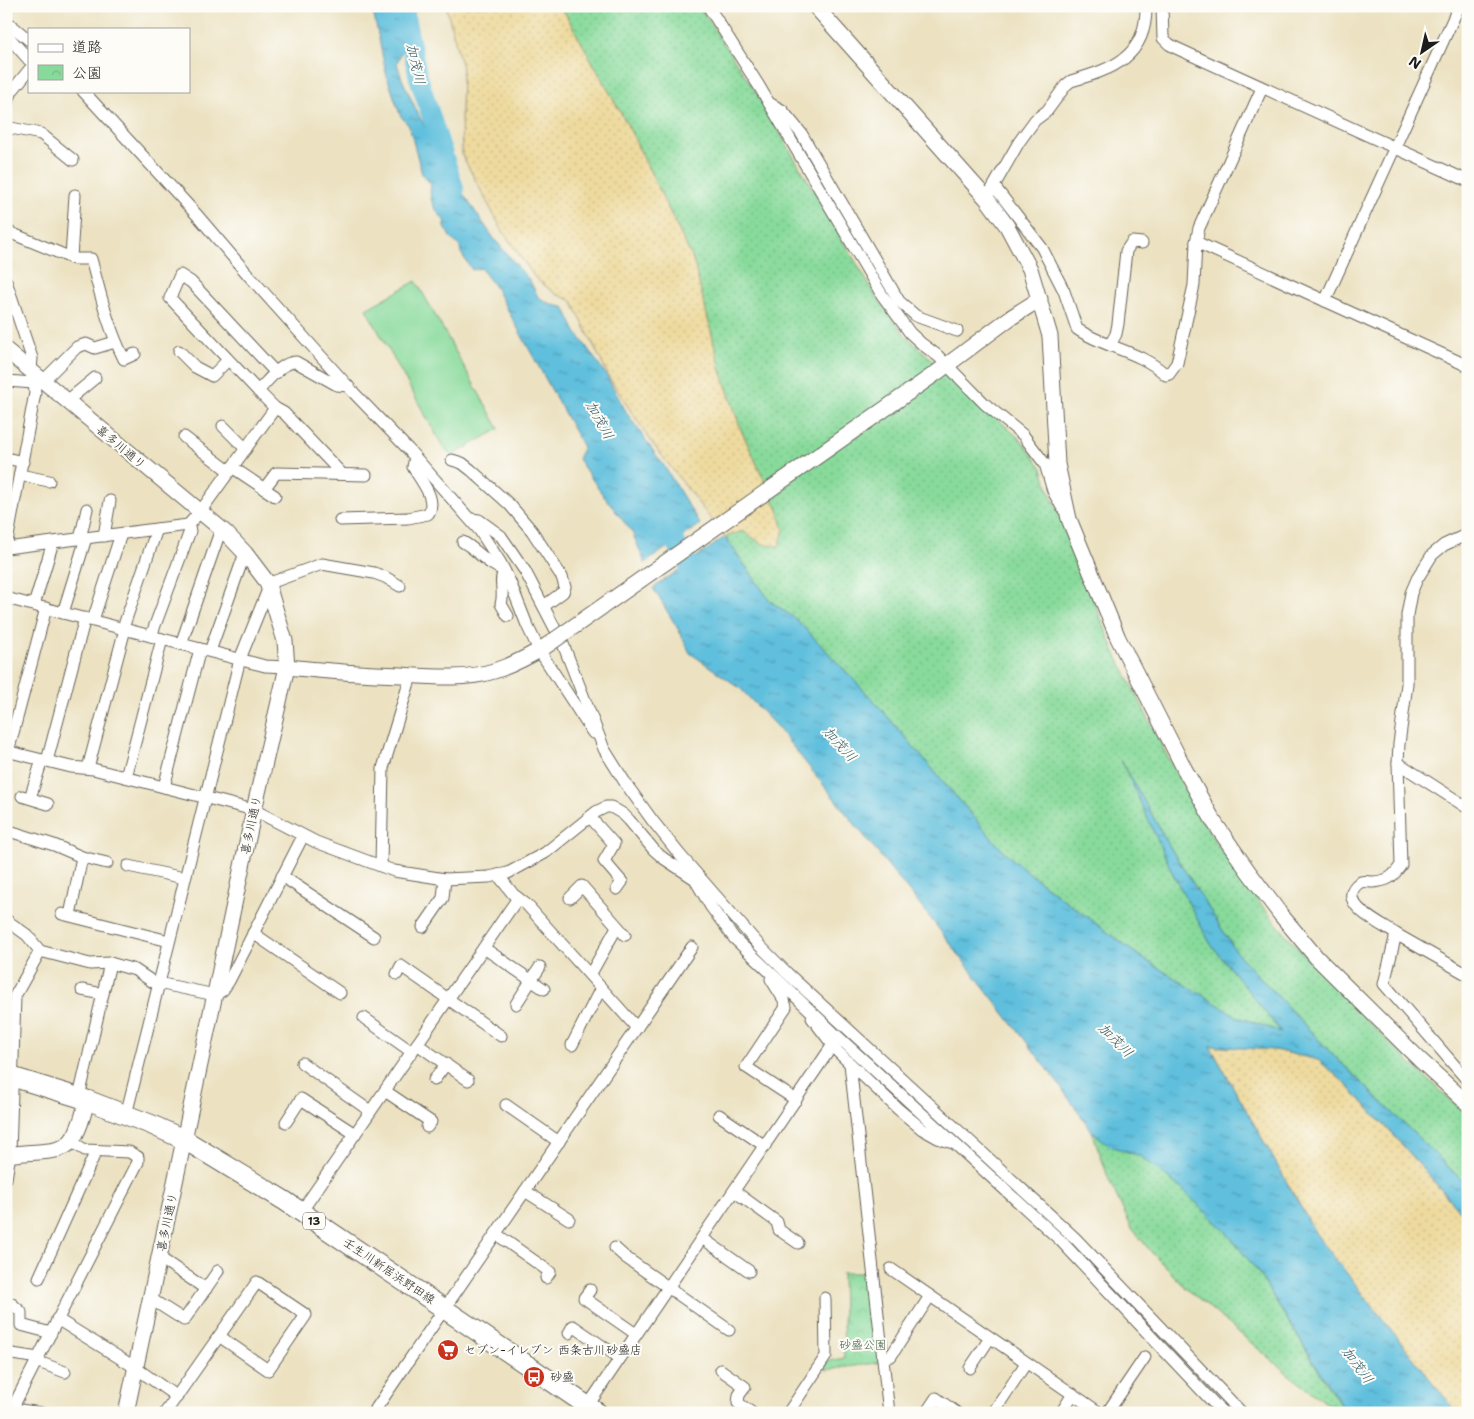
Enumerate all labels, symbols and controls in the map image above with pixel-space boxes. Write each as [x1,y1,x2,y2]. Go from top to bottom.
legend [28,28,190,92]
north arrow [1396,28,1446,78]
text: 道路 [72,37,102,57]
water label: 加茂川 [403,42,429,86]
text: N [1405,52,1424,73]
text: 公園 [72,63,102,83]
water label: 加茂川 [582,397,618,443]
street label: 喜多川通り [93,422,149,472]
water label: 加茂川 [819,722,861,766]
street label: 喜多川通り [237,794,265,856]
water label: 加茂川 [1095,1019,1137,1061]
street label: 喜多川通り [153,1191,181,1253]
road number: 13 [303,1212,325,1230]
street label: 壬生川新居浜野田線 [340,1234,438,1308]
park label: 砂盛公園 [839,1337,887,1353]
supermarket icon: セブン-イレブン 西条古川砂盛店 [436,1338,460,1362]
place label: セブン-イレブン 西条古川砂盛店 [464,1342,642,1358]
water label: 加茂川 [1338,1343,1378,1387]
bus stop icon: 砂盛 [522,1365,546,1389]
place label: 砂盛 [550,1369,574,1385]

